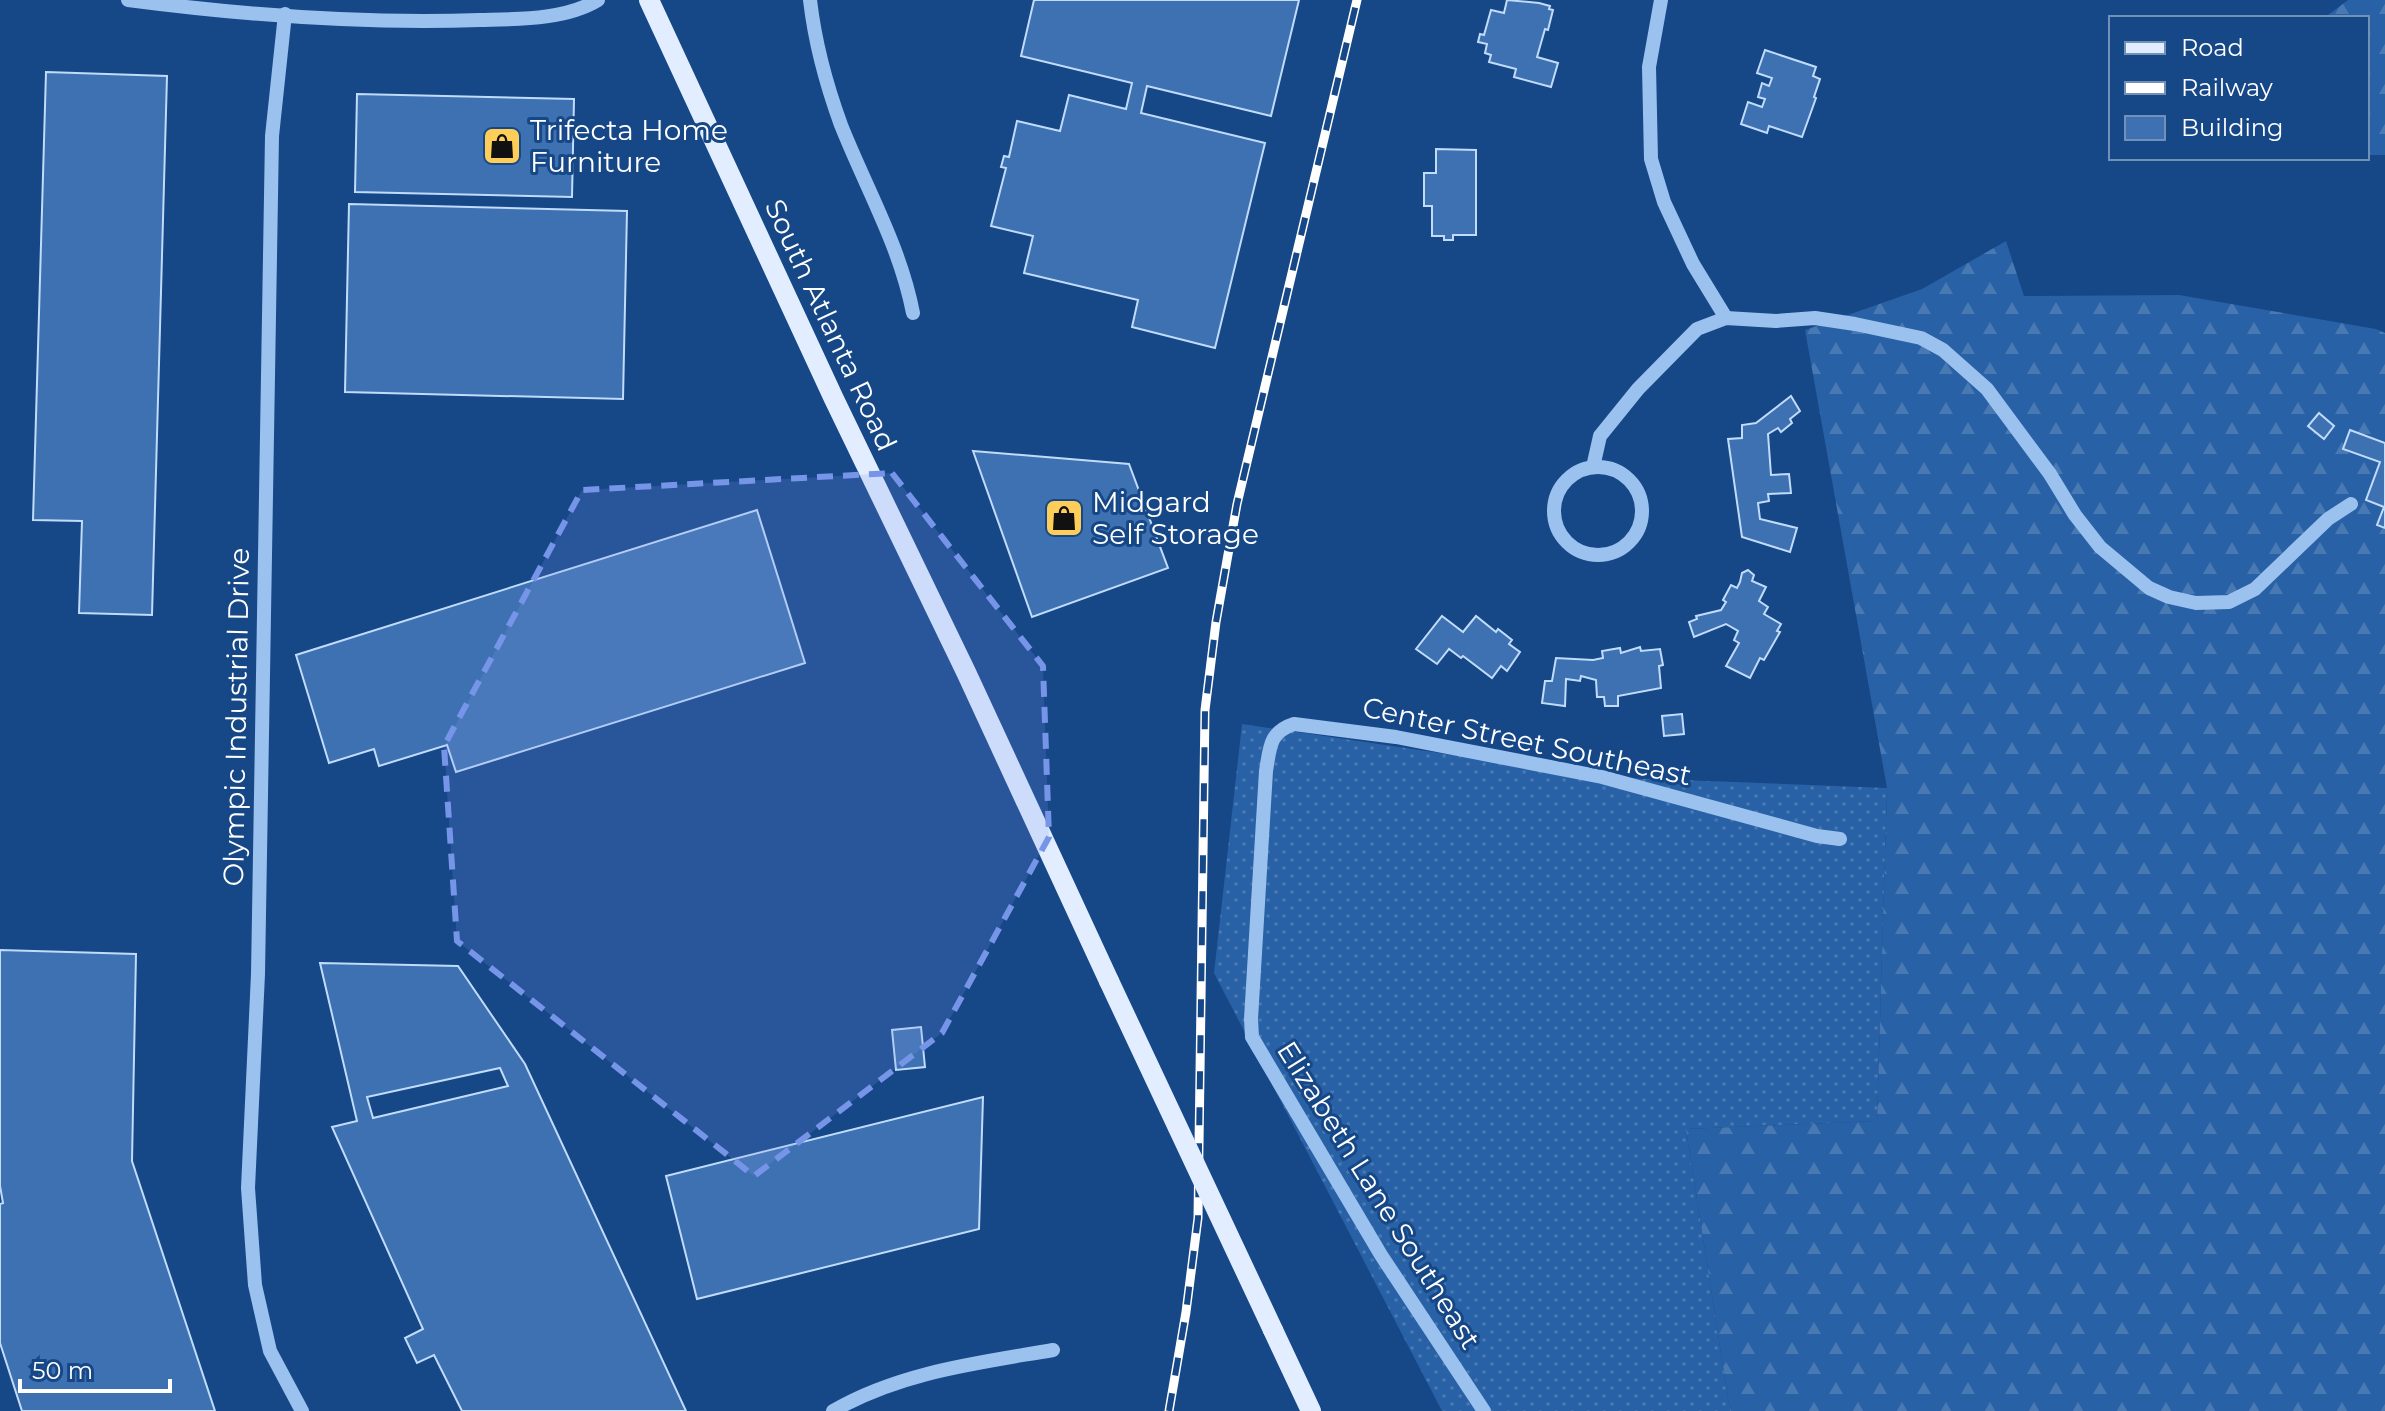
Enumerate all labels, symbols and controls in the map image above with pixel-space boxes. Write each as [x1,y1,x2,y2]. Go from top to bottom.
legend [2109,16,2369,160]
text: Road [2181,33,2244,62]
text: Railway [2181,73,2273,102]
place label: Trifecta Home Furniture [530,113,728,179]
text: Building [2181,113,2284,142]
shop icon: Trifecta Home Furniture [481,125,523,167]
street label: South Atlanta Road [758,194,904,456]
place label: Midgard Self Storage [1092,485,1259,551]
shop icon: Midgard Self Storage [1043,497,1085,539]
street label: Olympic Industrial Drive [216,547,256,887]
street label: Center Street Southeast [1359,690,1695,792]
street label: Elizabeth Lane Southeast [1270,1035,1488,1355]
scale bar [20,1343,170,1393]
text: 50 m [32,1356,93,1385]

